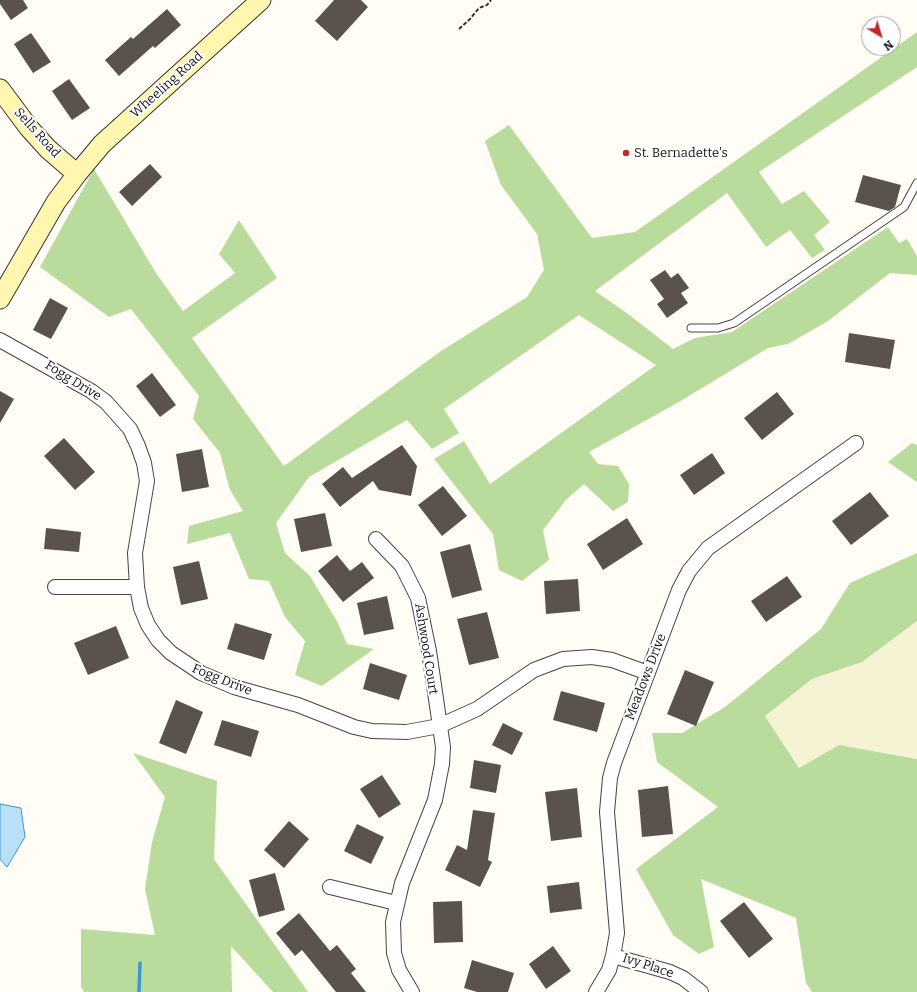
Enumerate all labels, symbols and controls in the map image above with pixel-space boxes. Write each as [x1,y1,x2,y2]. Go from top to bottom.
north arrow [861,16,901,56]
text: N [881,37,895,53]
street label: Wheeling Road [128,49,206,121]
street label: Sells Road [11,105,63,161]
place label: St. Bernadette's [634,145,728,161]
marker: St. Bernadette's [621,148,631,158]
street label: Fogg Drive [42,358,104,404]
street label: Ashwood Court [411,602,441,696]
street label: Meadows Drive [622,632,670,722]
street label: Fogg Drive [190,661,254,699]
street label: Ivy Place [621,950,675,982]

